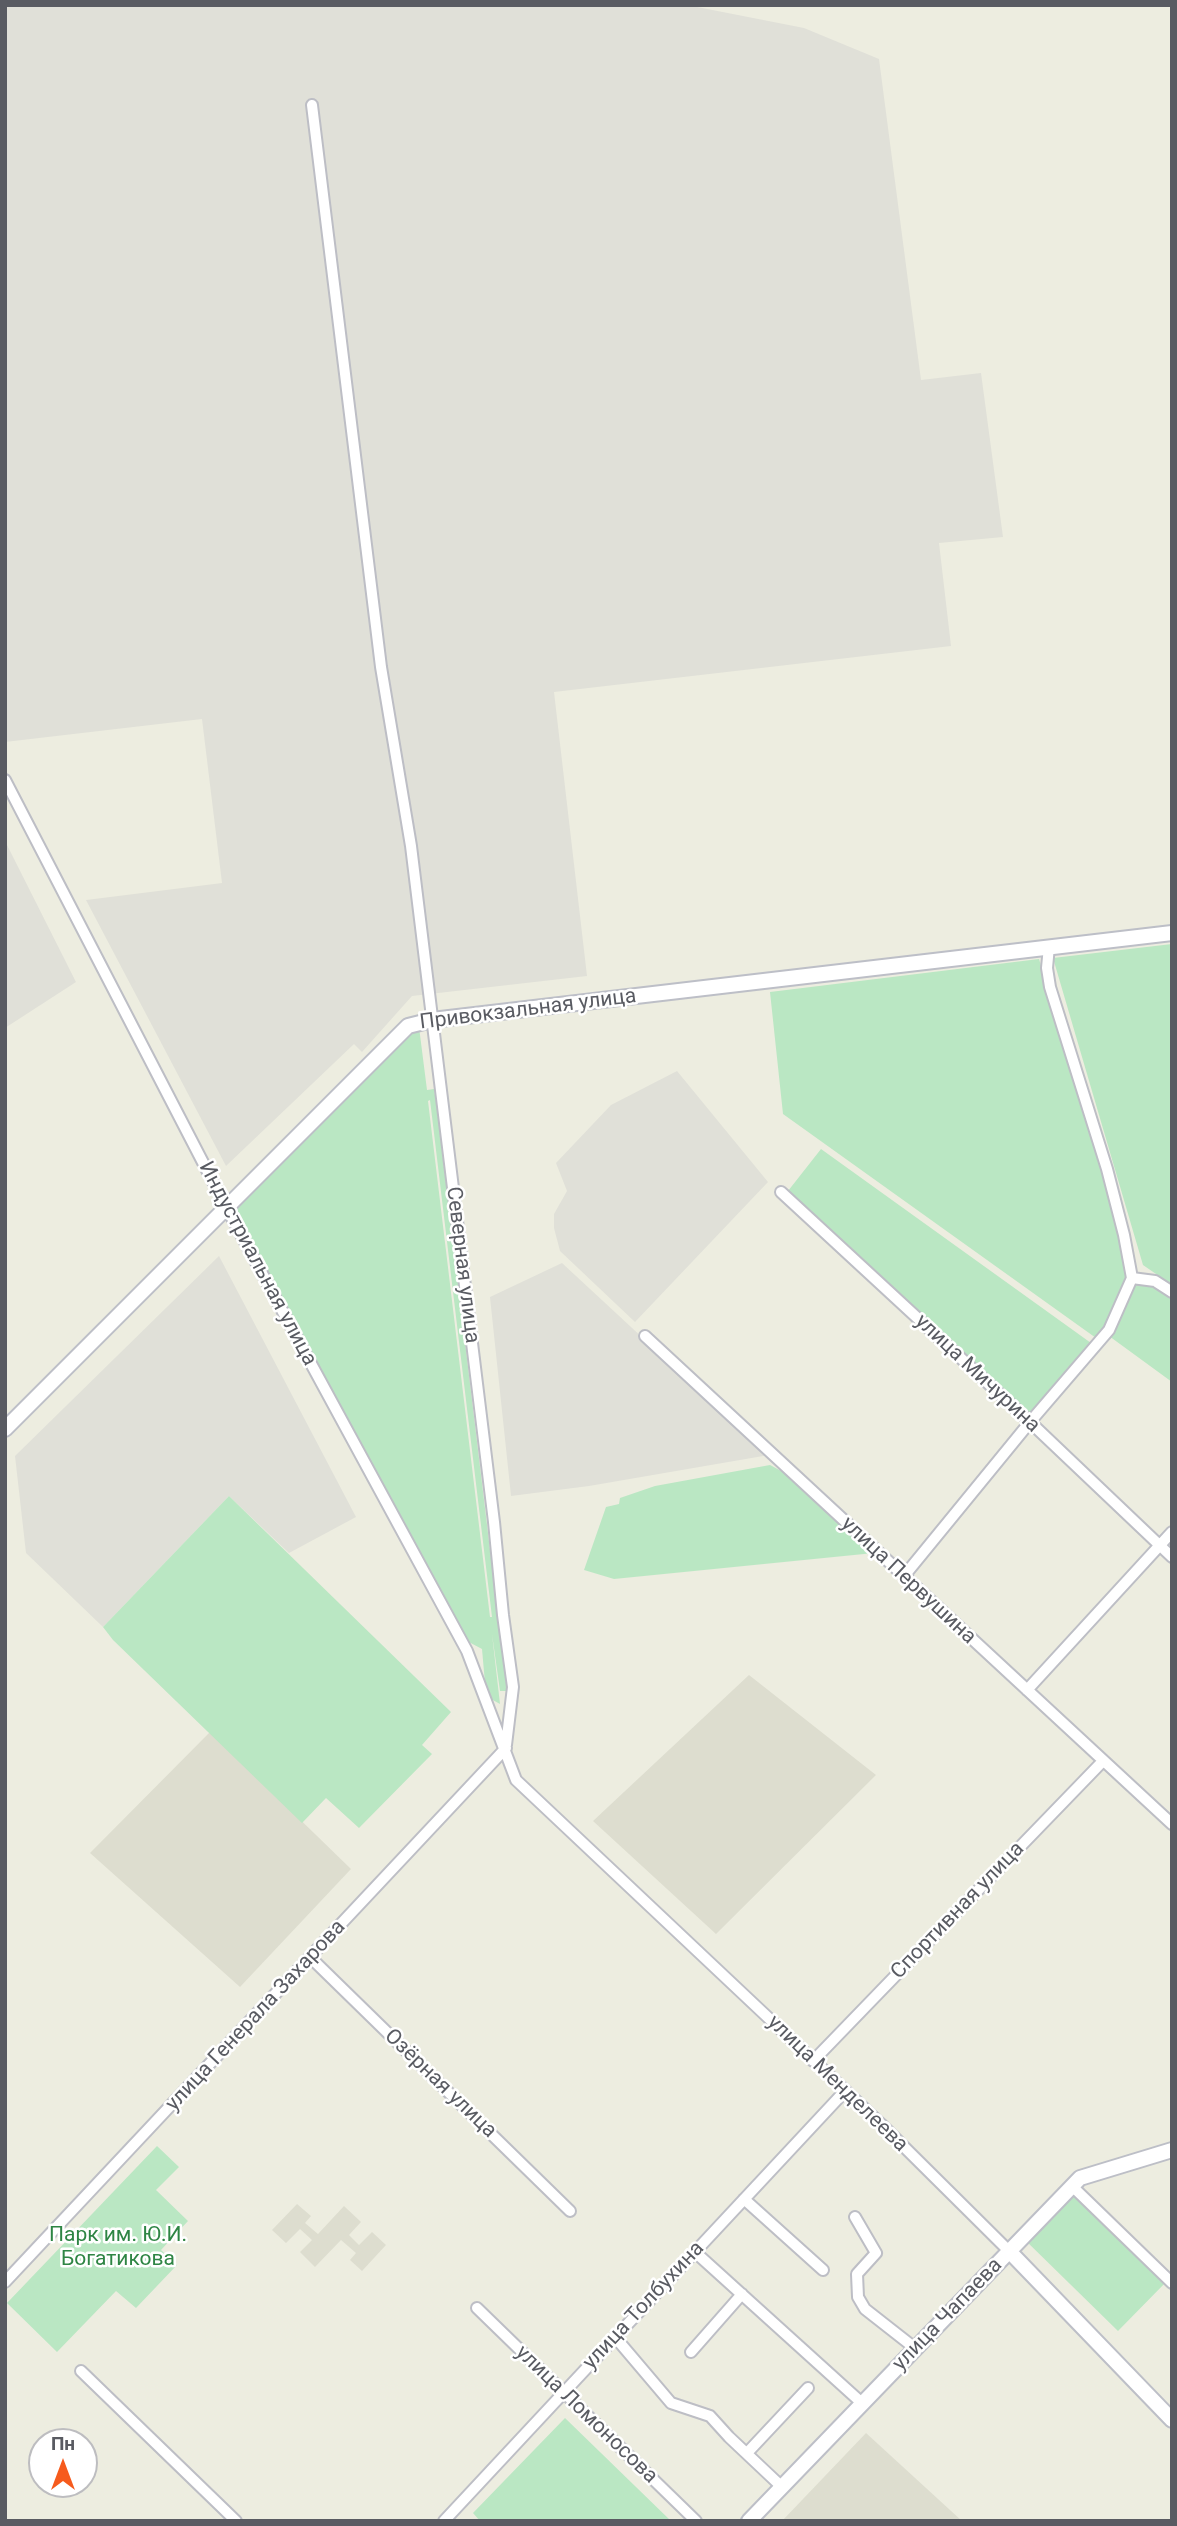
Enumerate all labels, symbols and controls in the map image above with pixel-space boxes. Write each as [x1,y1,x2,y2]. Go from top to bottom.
street label: Привокзальная улица [418,984,638,1036]
street label: Индустриальная улица [192,1158,322,1370]
street label: Северная улица [440,1185,484,1345]
street label: улица Мичурина [909,1310,1045,1438]
street label: улица Первушина [835,1512,981,1650]
street label: Спортивная улица [886,1837,1030,1985]
street label: улица Генерала Захарова [161,1915,351,2117]
street label: улица Менделеева [761,2010,913,2158]
street label: Озёрная улица [379,2024,501,2144]
park label: Парк им. Ю.И. Богатикова [49,2223,187,2273]
street label: улица Толбухина [578,2237,710,2375]
street label: улица Чапаева [888,2253,1008,2377]
street label: улица Ломоносова [510,2341,662,2489]
north arrow [28,2428,98,2498]
text: Пн [51,2432,75,2455]

